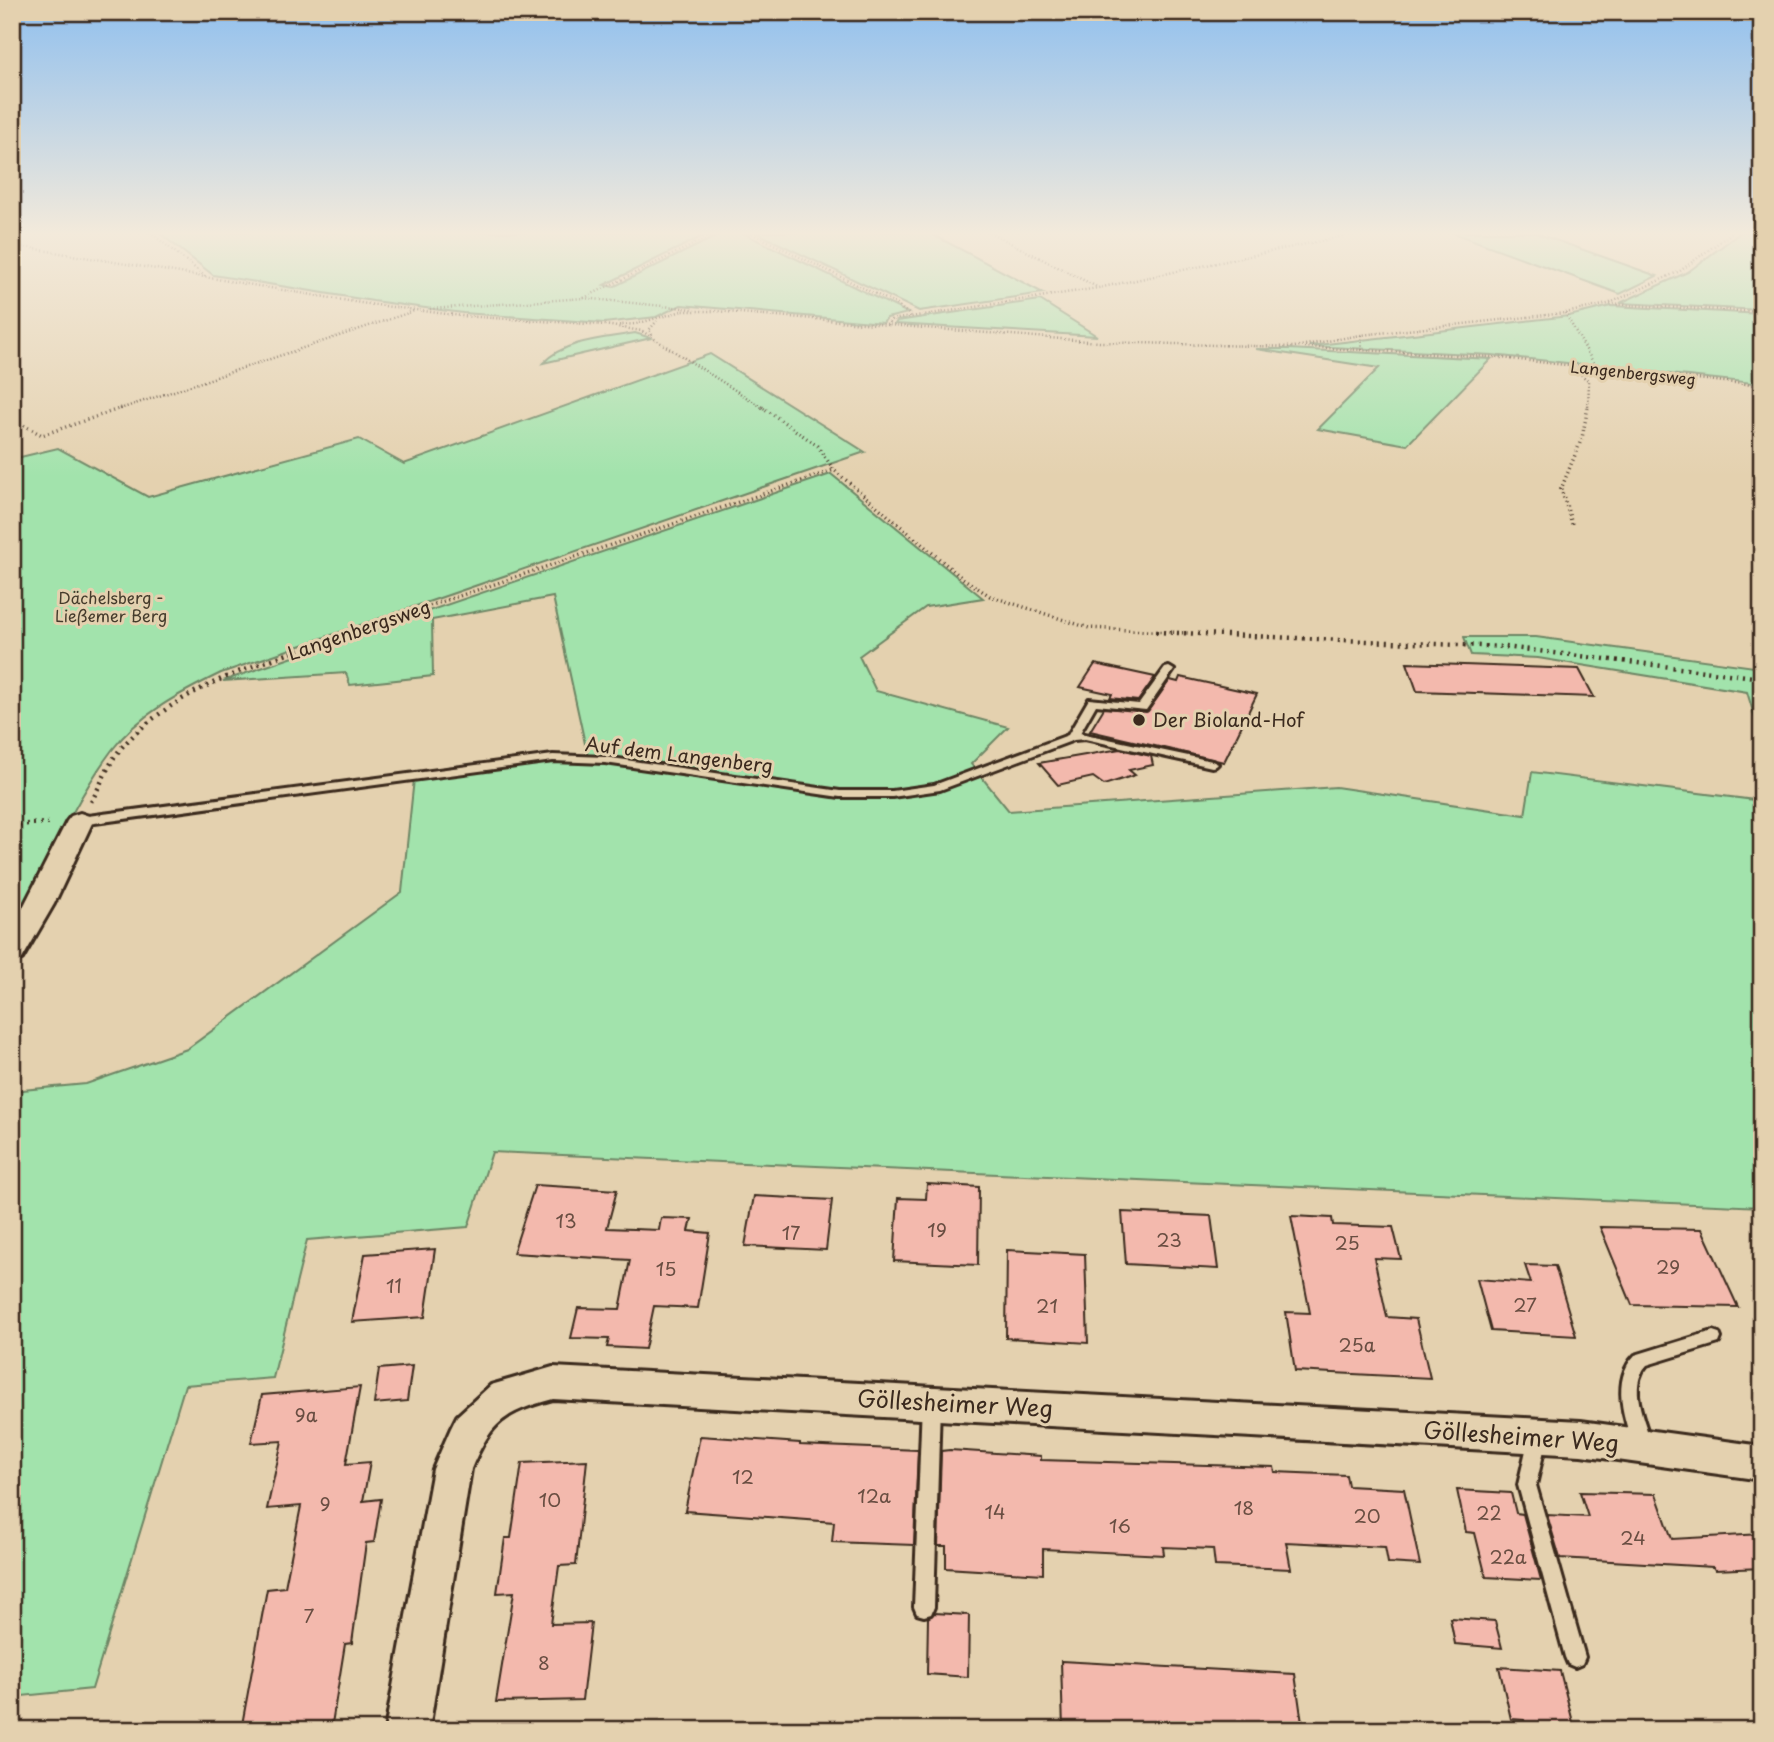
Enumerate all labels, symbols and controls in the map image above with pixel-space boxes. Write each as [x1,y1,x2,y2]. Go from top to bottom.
street label: Langenbergsweg [1569,353,1697,391]
park label: Dächelsberg - Ließemer Berg [55,585,167,627]
street label: Langenbergsweg [283,591,434,667]
place label: Der Bioland-Hof [1153,705,1305,733]
marker: Der Bioland-Hof [1131,712,1147,728]
street label: Auf dem Langenberg [584,729,774,779]
house number: 13 [555,1206,577,1234]
house number: 19 [927,1215,947,1243]
house number: 17 [782,1218,800,1246]
house number: 23 [1156,1225,1182,1253]
house number: 25 [1334,1228,1360,1256]
house number: 29 [1656,1252,1680,1280]
house number: 15 [656,1254,676,1282]
house number: 11 [386,1271,402,1299]
house number: 27 [1513,1290,1537,1318]
house number: 21 [1036,1291,1058,1319]
house number: 25a [1339,1330,1376,1358]
street label: Göllesheimer Weg [856,1380,1054,1425]
house number: 9a [295,1400,318,1428]
street label: Göllesheimer Weg [1422,1411,1620,1460]
house number: 12 [732,1462,754,1490]
house number: 12a [857,1481,891,1509]
house number: 10 [539,1485,561,1513]
house number: 9 [319,1489,331,1517]
house number: 18 [1234,1493,1254,1521]
house number: 14 [984,1497,1006,1525]
house number: 22 [1476,1498,1502,1526]
house number: 20 [1353,1501,1381,1529]
house number: 16 [1109,1511,1131,1539]
house number: 24 [1620,1523,1646,1551]
house number: 22a [1489,1542,1527,1570]
house number: 7 [304,1601,315,1629]
house number: 8 [538,1648,550,1676]

